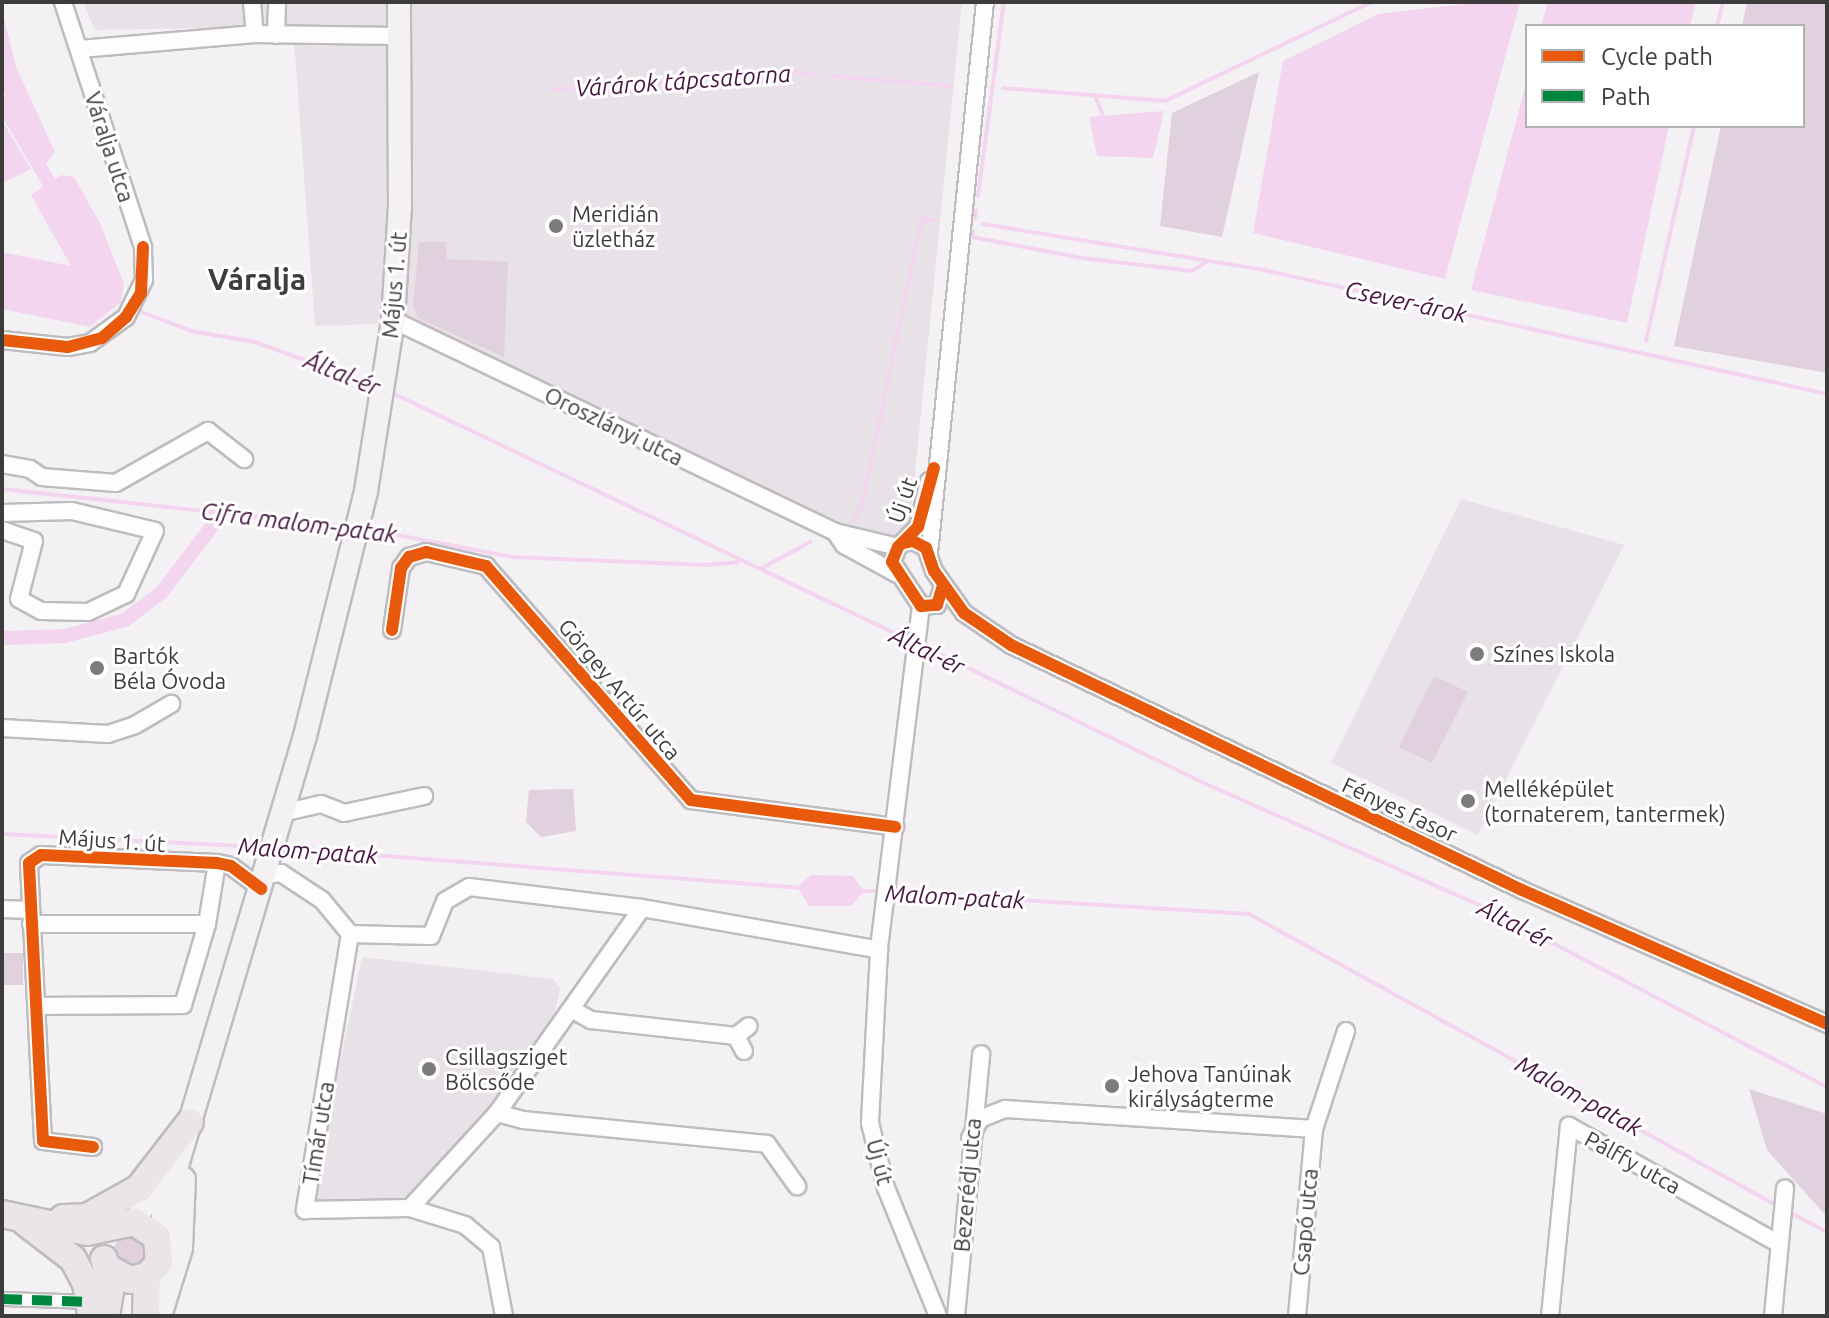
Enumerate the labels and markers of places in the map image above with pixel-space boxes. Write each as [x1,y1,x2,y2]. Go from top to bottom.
place label: Meridián üzletház [572,200,659,252]
marker: Meridián üzletház [547,217,565,235]
place label: Színes Iskola [1493,641,1615,667]
place label: Bartók Béla Óvoda [113,642,226,694]
marker: Színes Iskola [1468,645,1486,663]
marker: Bartók Béla Óvoda [88,659,106,677]
place label: Melléképület (tornaterem, tantermek) [1484,775,1726,826]
marker: Melléképület (tornaterem, tantermek) [1459,792,1477,810]
place label: Csillagsziget Bölcsőde [445,1043,567,1094]
marker: Csillagsziget Bölcsőde [420,1060,438,1078]
place label: Jehova Tanúinak királyságterme [1128,1060,1292,1112]
marker: Jehova Tanúinak királyságterme [1103,1077,1121,1095]

